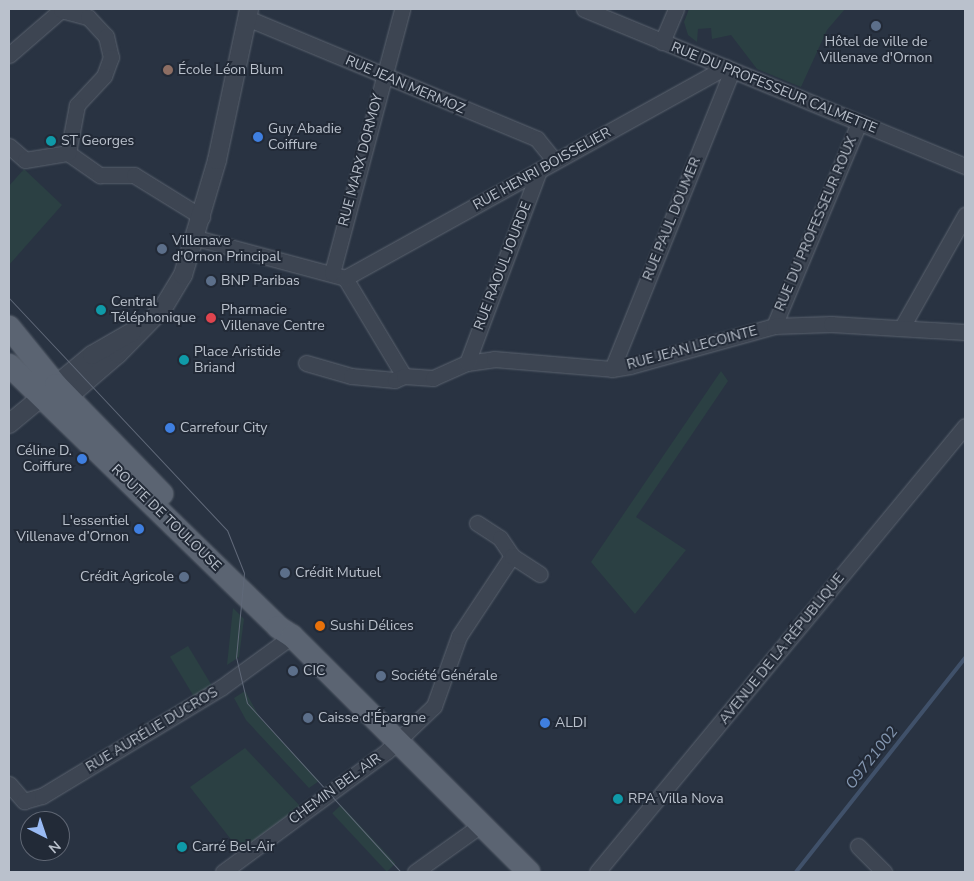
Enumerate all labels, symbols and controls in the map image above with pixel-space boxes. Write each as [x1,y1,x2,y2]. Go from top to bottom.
marker: Hôtel de ville de Villenave d'Ornon [870,20,882,32]
place label: Hôtel de ville de Villenave d'Ornon [820,34,932,66]
street label: RUE DU PROFESSEUR CALMETTE [669,39,879,137]
street label: RUE JEAN MERMOZ [343,52,467,118]
place label: École Léon Blum [178,62,283,78]
marker: École Léon Blum [162,64,174,76]
street label: RUE MARX DORMOY [335,92,387,228]
place label: Guy Abadie Coiffure [268,121,341,154]
street label: RUE HENRI BOISSELIER [470,124,614,214]
marker: Guy Abadie Coiffure [252,131,264,143]
place label: ST Georges [61,133,134,149]
street label: RUE DU PROFESSEUR ROUX [772,134,860,314]
marker: ST Georges [45,135,57,147]
street label: RUE PAUL DOUMER [640,155,704,283]
street label: RUE RAOUL JOURDE [471,199,535,333]
place label: Villenave d'Ornon Principal [172,233,281,266]
marker: Villenave d'Ornon Principal [156,243,168,255]
place label: BNP Paribas [221,273,300,289]
marker: BNP Paribas [205,275,217,287]
place label: Central Téléphonique [111,294,196,326]
place label: Pharmacie Villenave Centre [221,302,325,334]
marker: Central Téléphonique [95,304,107,316]
marker: Pharmacie Villenave Centre [205,312,217,324]
street label: RUE JEAN LECOINTE [625,323,759,373]
place label: Place Aristide Briand [194,344,281,377]
marker: Place Aristide Briand [178,354,190,366]
place label: Carrefour City [180,420,268,436]
marker: Carrefour City [164,422,176,434]
place label: Céline D. Coiffure [16,443,72,476]
marker: Céline D. Coiffure [76,453,88,465]
street label: ROUTE DE TOULOUSE [108,461,224,575]
place label: L'essentiel Villenave d’Ornon [16,513,129,546]
marker: L'essentiel Villenave d’Ornon [133,523,145,535]
place label: Crédit Mutuel [295,565,381,581]
marker: Crédit Mutuel [279,567,291,579]
place label: Crédit Agricole [80,569,174,585]
street label: AVENUE DE LA RÉPUBLIQUE [716,570,848,728]
marker: Crédit Agricole [178,571,190,583]
place label: Sushi Délices [330,618,414,634]
marker: Sushi Délices [314,620,326,632]
place label: CIC [303,663,325,679]
marker: CIC [287,665,299,677]
place label: Société Générale [391,668,497,684]
marker: Société Générale [375,670,387,682]
street label: RUE AURÉLIE DUCROS [83,684,221,776]
place label: Caisse d'Épargne [318,710,426,726]
marker: Caisse d'Épargne [302,712,314,724]
place label: ALDI [555,715,587,731]
marker: ALDI [539,717,551,729]
water label: O9721002 [842,723,902,793]
street label: CHEMIN BEL AIR [286,750,384,828]
place label: RPA Villa Nova [628,791,724,807]
marker: RPA Villa Nova [612,793,624,805]
north arrow [20,811,70,861]
text: N [44,836,65,858]
place label: Carré Bel-Air [192,839,275,855]
marker: Carré Bel-Air [176,841,188,853]

